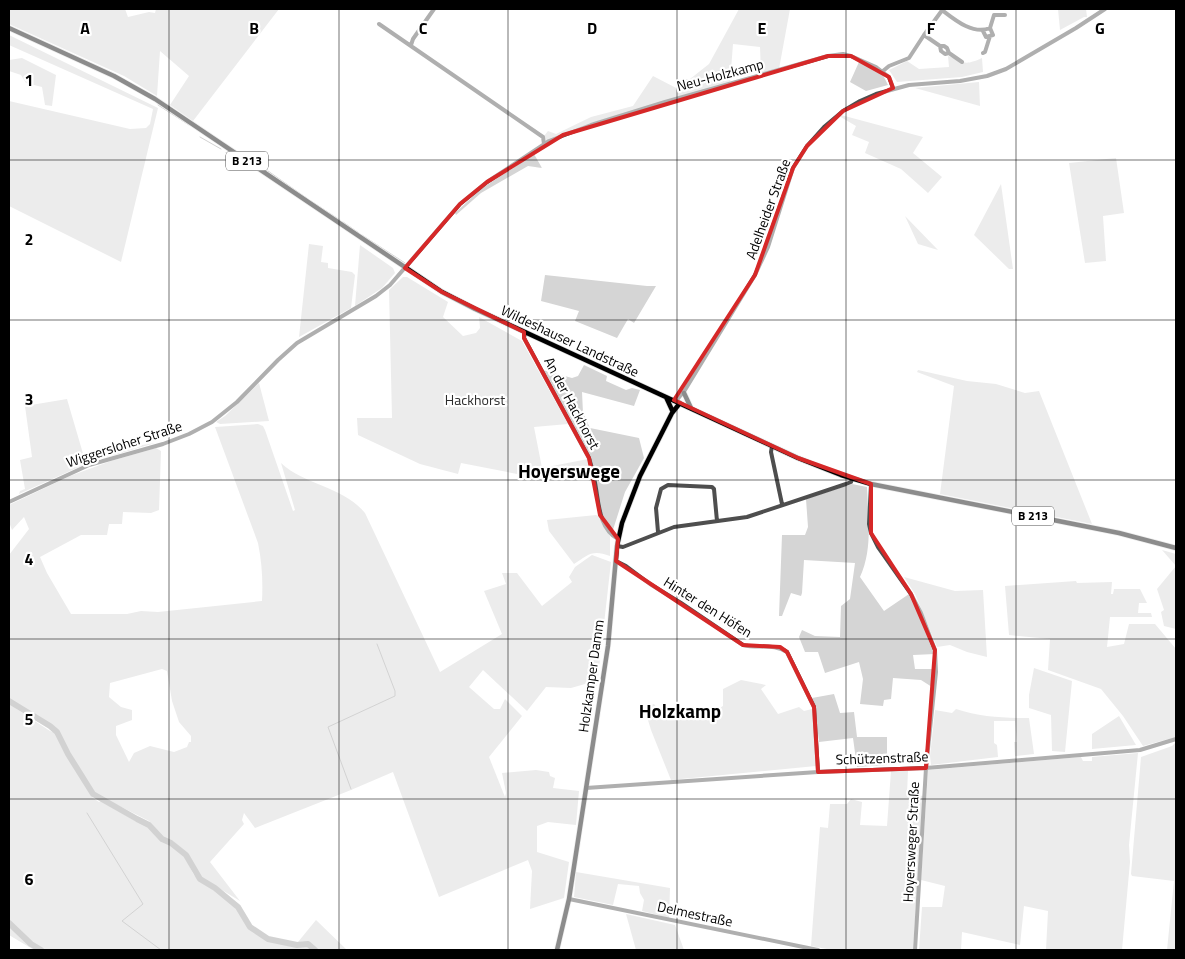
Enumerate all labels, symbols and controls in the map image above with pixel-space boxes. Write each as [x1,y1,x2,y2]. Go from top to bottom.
text: A [80,16,90,40]
text: B [249,16,259,40]
text: C [419,16,428,40]
text: D [587,16,597,40]
text: E [758,16,767,40]
text: F [927,16,936,40]
text: G [1095,16,1105,40]
street label: Neu-Holzkamp [674,53,766,96]
text: 1 [25,68,33,92]
road number: B 213 [226,152,268,170]
street label: Adelheider Straße [740,156,795,262]
text: 2 [25,227,33,251]
street label: Wildeshauser Landstraße [498,299,643,382]
street label: An der Hackhorst [539,353,606,453]
text: 3 [25,387,33,411]
park label: Hackhorst [445,389,505,410]
street label: Wiggersloher Straße [63,415,185,472]
district label: Hoyerswege [518,456,620,485]
road number: B 213 [1012,506,1054,526]
text: 4 [25,547,34,571]
street label: Hinter den Höfen [660,571,757,642]
street label: Holzkamper Damm [572,618,609,734]
district label: Holzkamp [639,696,721,725]
text: 5 [25,707,34,731]
street label: Schützenstraße [835,745,929,770]
street label: Hoyersweger Straße [897,781,924,903]
text: 6 [25,867,34,891]
street label: Delmestraße [656,895,735,932]

